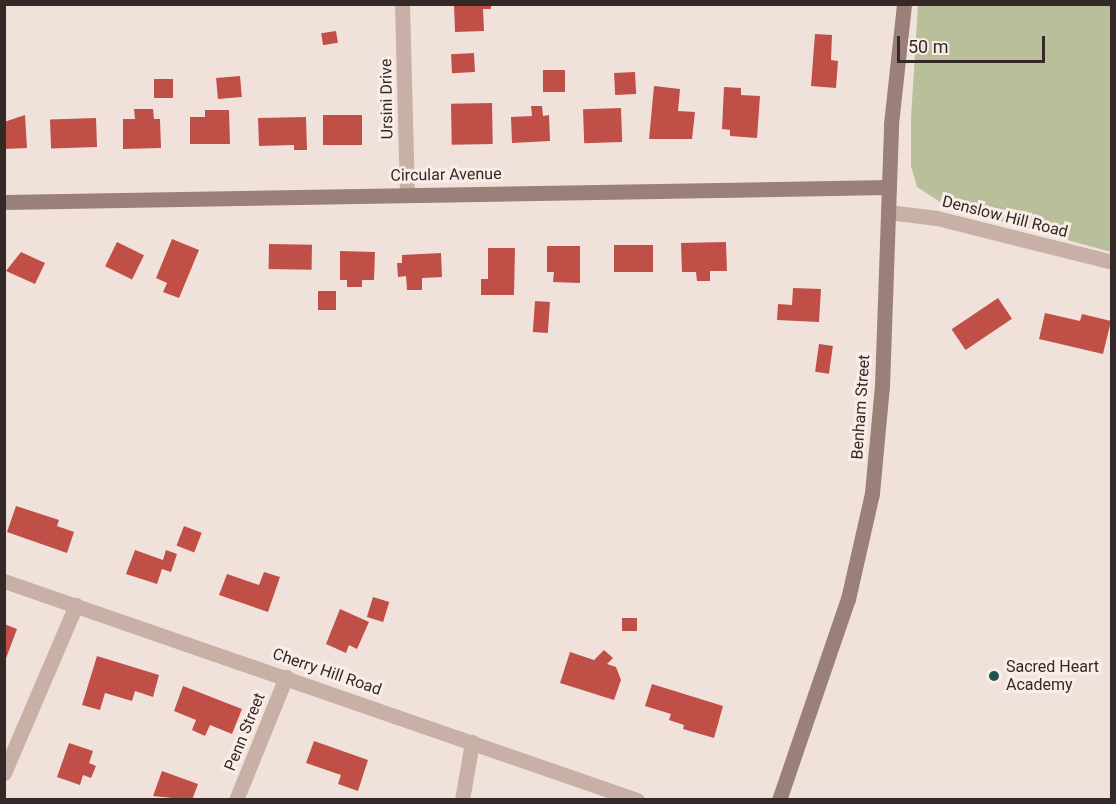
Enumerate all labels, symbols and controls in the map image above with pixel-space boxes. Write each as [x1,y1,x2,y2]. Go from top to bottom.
scale bar [900,24,1048,62]
text: 50 m [908,36,948,57]
street label: Ursini Drive [377,59,397,139]
street label: Circular Avenue [390,164,502,186]
street label: Denslow Hill Road [940,192,1070,242]
street label: Benham Street [848,354,874,460]
street label: Cherry Hill Road [270,644,384,700]
place label: Sacred Heart Academy [1006,657,1099,695]
marker: Sacred Heart Academy [987,669,1001,683]
street label: Penn Street [221,690,269,774]

